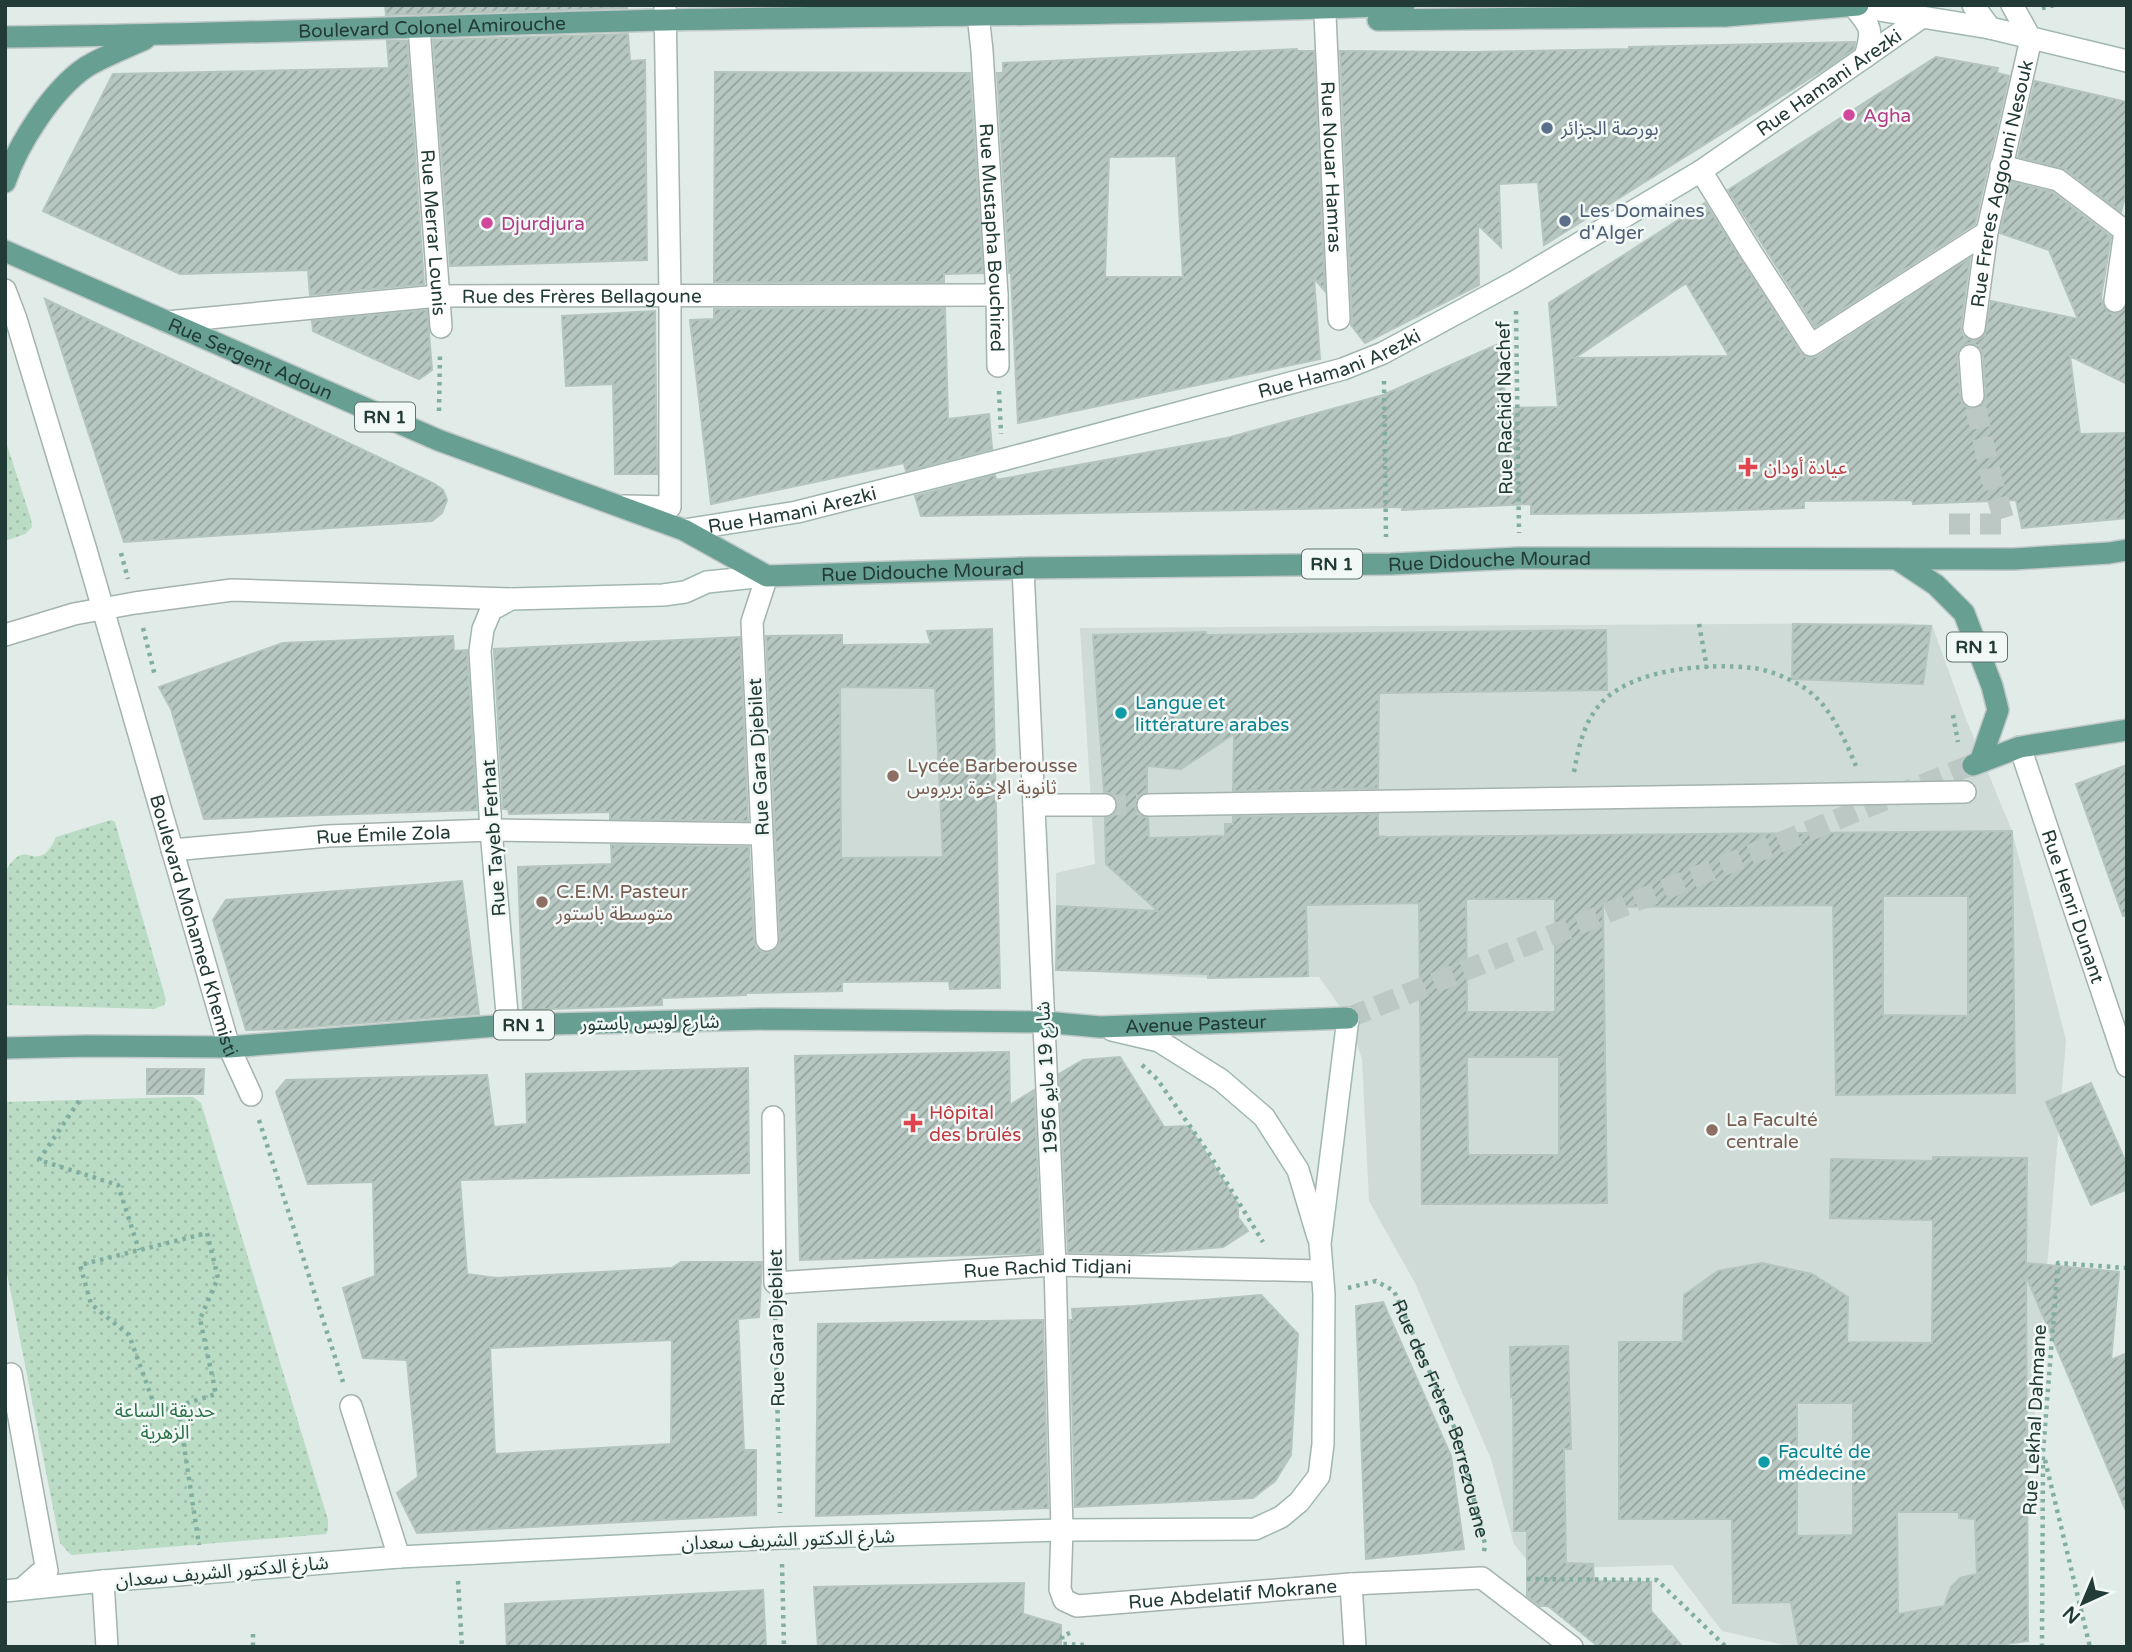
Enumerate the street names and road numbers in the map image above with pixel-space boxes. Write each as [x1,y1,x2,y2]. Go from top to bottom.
street label: Boulevard Colonel Amirouche [298,13,566,43]
street label: Rue Hamani Arezki [1753,25,1906,141]
street label: Rue Freres Aggouni Nesouk [1967,58,2038,309]
street label: Rue Nouar Hamras [1316,81,1346,253]
street label: Rue Mustapha Bouchired [974,122,1008,352]
street label: Rue Merrar Lounis [416,149,450,316]
street label: Rue des Frères Bellagoune [462,286,702,308]
street label: Rue Sergent Adoun [165,314,336,405]
street label: Rue Rachid Nachef [1492,320,1518,495]
street label: Rue Hamani Arezki [1256,325,1425,403]
road number: RN 1 [355,402,415,432]
street label: Rue Hamani Arezki [706,482,879,538]
street label: Rue Didouche Mourad [1387,548,1591,576]
road number: RN 1 [1302,550,1362,578]
street label: Rue Didouche Mourad [821,558,1025,586]
road number: RN 1 [1947,632,2007,662]
street label: Rue Gara Djebilet [744,678,774,836]
street label: Rue Tayeb Ferhat [478,759,510,917]
street label: Boulevard Mohamed Khemisti [145,792,242,1060]
street label: Rue Émile Zola [315,821,451,849]
street label: Rue Henri Dunant [2036,827,2108,986]
street label: شارع 19 مايو 1956 [1032,1001,1064,1155]
road number: RN 1 [494,1010,554,1040]
street label: شارع لويس باستور [579,1011,720,1037]
street label: Avenue Pasteur [1125,1011,1268,1038]
street label: Rue Gara Djebilet [765,1249,789,1407]
street label: Rue Rachid Tidjani [963,1255,1132,1283]
street label: Rue des Frères Berrezouane [1387,1296,1493,1540]
street label: Rue Lekhal Dahmane [2019,1324,2051,1516]
street label: شارغ الدكتور الشريف سعدان [681,1525,895,1557]
street label: شارغ الدكتور الشريف سعدان [115,1552,330,1594]
street label: Rue Abdelatif Mokrane [1127,1575,1338,1614]

